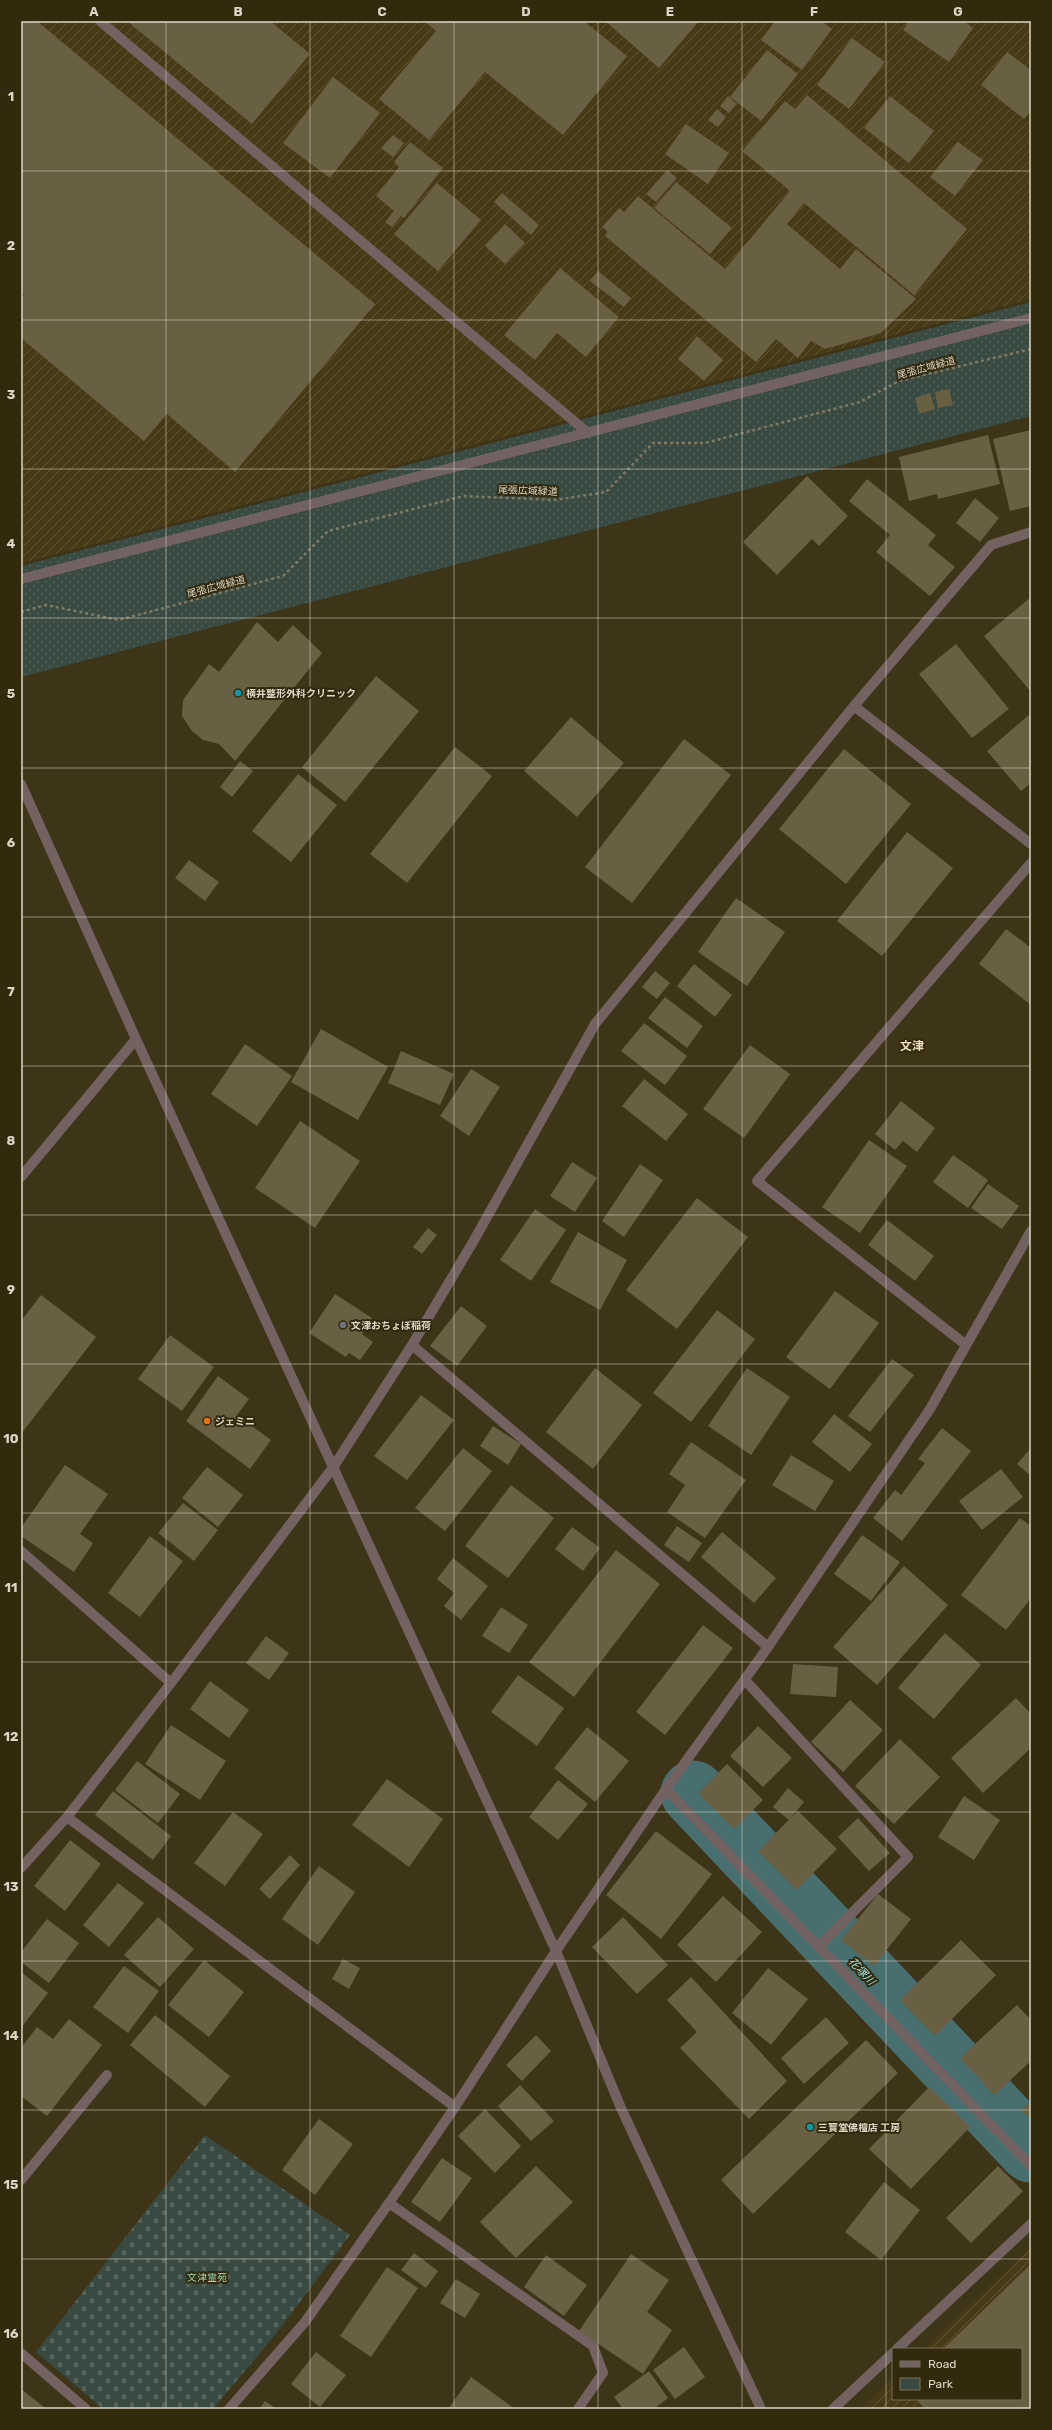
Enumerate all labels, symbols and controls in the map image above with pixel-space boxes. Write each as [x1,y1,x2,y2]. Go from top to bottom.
text: A [89,4,99,19]
text: B [233,4,243,19]
text: C [377,4,387,19]
text: D [521,4,531,19]
text: E [666,4,674,19]
text: F [810,4,818,19]
text: G [953,4,963,19]
text: 1 [8,89,14,104]
text: 2 [7,238,15,253]
street label: 尾張広域緑道 [896,354,957,382]
text: 3 [7,387,16,402]
street label: 尾張広域緑道 [498,484,558,498]
text: 4 [7,536,16,551]
street label: 尾張広域緑道 [186,573,247,601]
text: 5 [7,686,15,701]
marker: 横井整形外科クリニック [233,688,243,698]
place label: 横井整形外科クリニック [246,688,356,700]
text: 6 [7,835,16,850]
text: 7 [7,984,15,999]
district label: 文津 [900,1039,924,1053]
text: 8 [7,1133,16,1148]
text: 9 [7,1282,15,1297]
marker: 文津おちょぼ稲荷 [338,1320,348,1330]
place label: 文津おちょぼ稲荷 [351,1320,431,1332]
marker: ジェミニ [202,1416,212,1426]
place label: ジェミニ [215,1416,255,1428]
text: 10 [3,1431,19,1446]
text: 11 [5,1580,17,1595]
text: 12 [4,1729,18,1744]
text: 13 [3,1879,19,1894]
water label: 花塚川 [846,1955,878,1989]
text: 14 [3,2028,19,2043]
marker: 三寳堂佛檀店 工房 [805,2122,815,2132]
place label: 三寳堂佛檀店 工房 [818,2122,900,2134]
text: 15 [4,2177,18,2192]
park label: 文津霊苑 [187,2272,227,2284]
text: 16 [4,2326,19,2341]
legend [892,2348,1022,2400]
text: Road [928,2357,956,2371]
text: Park [928,2377,954,2391]

